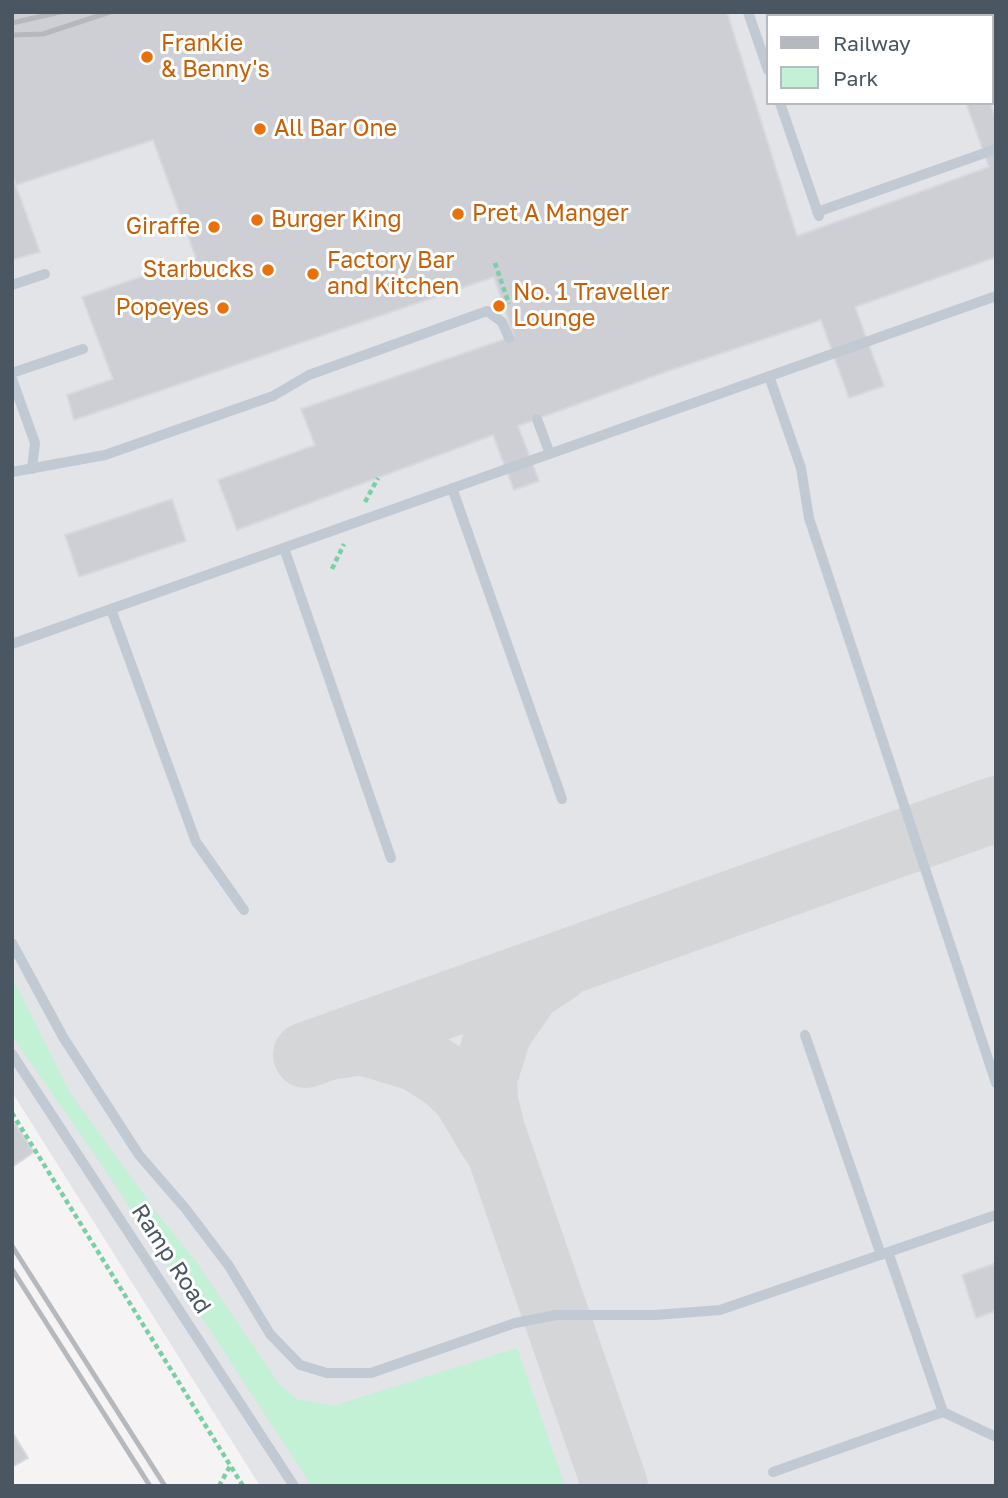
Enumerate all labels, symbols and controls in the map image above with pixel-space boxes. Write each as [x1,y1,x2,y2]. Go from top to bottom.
legend [766,14,994,105]
place label: Frankie & Benny's [161,30,270,84]
text: Railway [833,30,911,56]
marker: Frankie & Benny's [139,49,155,65]
text: Park [833,65,878,91]
place label: All Bar One [274,115,397,143]
marker: All Bar One [252,121,268,137]
place label: Pret A Manger [472,200,629,228]
place label: Burger King [271,206,402,234]
marker: Pret A Manger [450,206,466,222]
marker: Burger King [249,212,265,228]
place label: Giraffe [126,213,200,241]
marker: Giraffe [206,219,222,235]
place label: Factory Bar and Kitchen [327,247,459,301]
place label: Starbucks [143,256,254,284]
marker: Starbucks [260,262,276,278]
marker: Factory Bar and Kitchen [305,266,321,282]
place label: No. 1 Traveller Lounge [513,279,669,333]
place label: Popeyes [115,294,209,322]
marker: No. 1 Traveller Lounge [491,298,507,314]
marker: Popeyes [215,300,231,316]
street label: Ramp Road [125,1199,217,1319]

